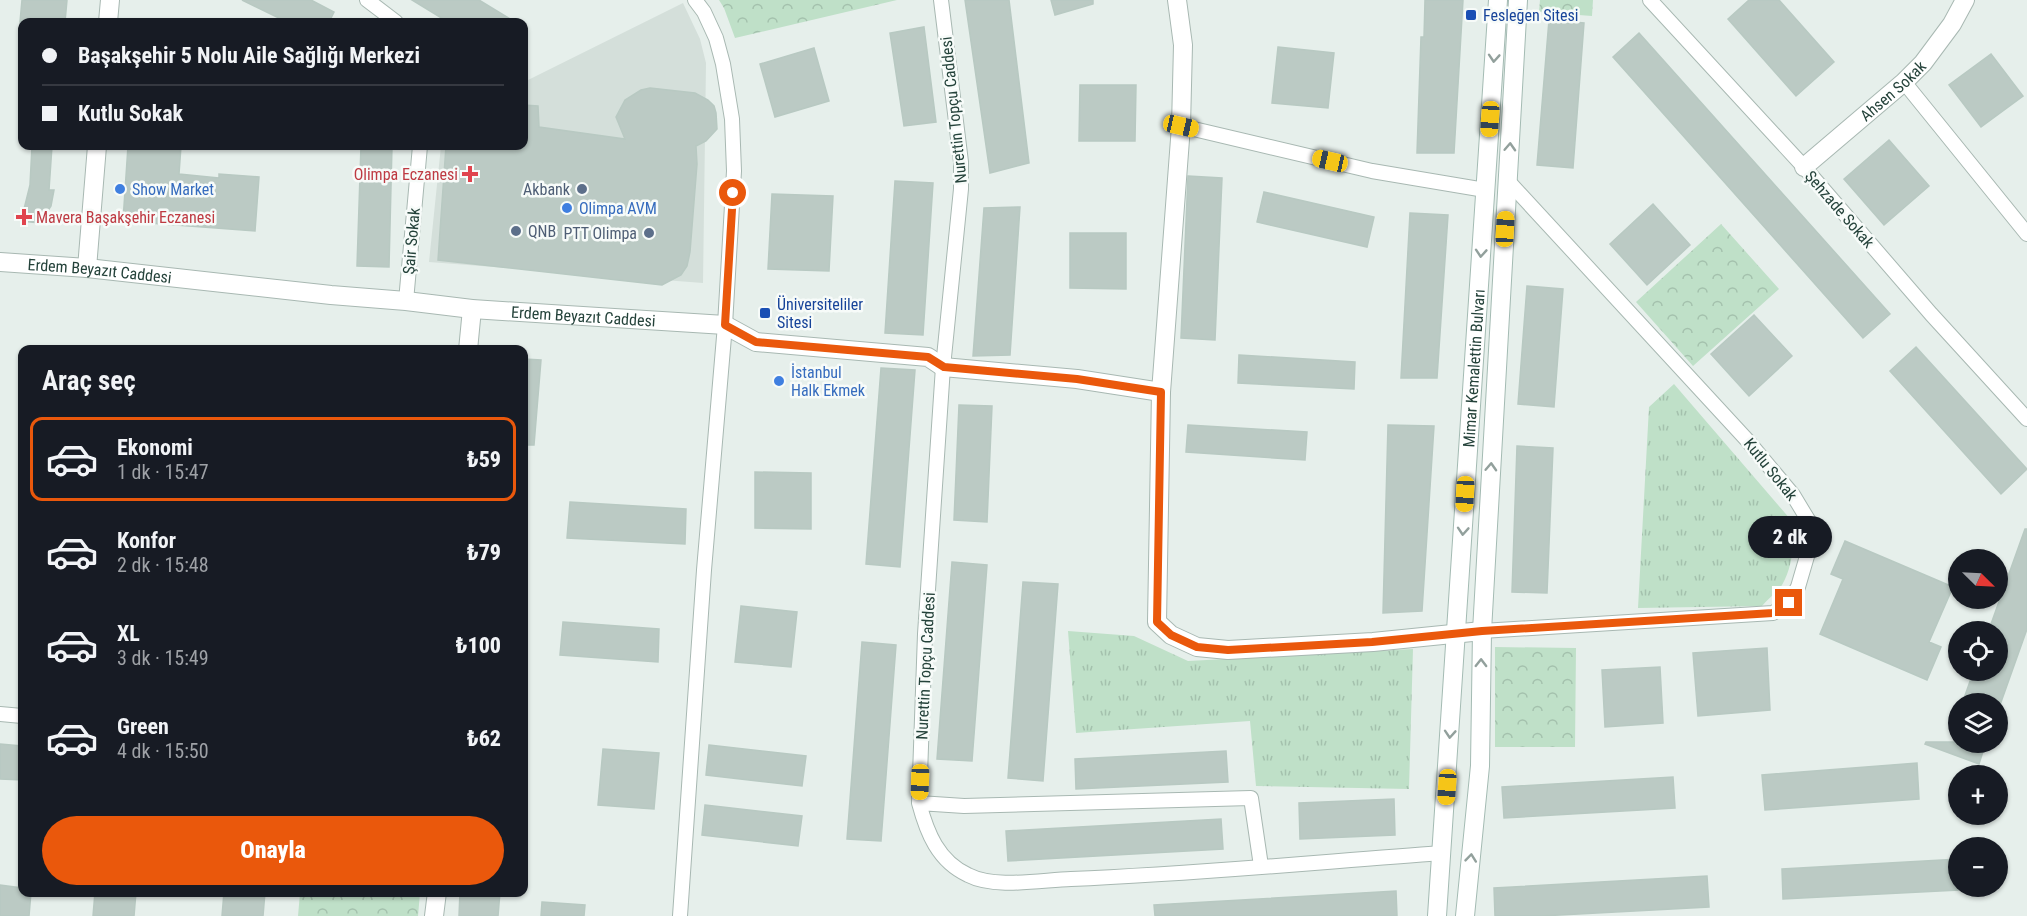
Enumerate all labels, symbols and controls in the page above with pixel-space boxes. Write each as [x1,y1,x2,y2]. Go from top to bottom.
place label: Fesleğen Sitesi [1483,6,1578,25]
marker: Fesleğen Sitesi [1464,8,1478,22]
street label: Nurettin Topçu Caddesi [936,36,971,184]
text: Başakşehir 5 Nolu Aile Sağlığı Merkezi [78,43,420,68]
one-way arrow [1488,54,1501,63]
street label: Ahsen Sokak [1856,56,1930,125]
car [1480,100,1500,138]
text: Kutlu Sokak [78,101,183,126]
car [1161,113,1201,139]
one-way arrow [1503,142,1516,151]
car [1310,148,1350,174]
place label: Olimpa Eczanesi [354,165,458,184]
marker: Olimpa Eczanesi [463,167,477,181]
street label: Şehzade Sokak [1801,167,1879,252]
route start [719,179,746,206]
place label: Show Market [132,180,214,199]
place label: Akbank [523,180,571,199]
marker: Show Market [113,182,127,196]
marker: Akbank [575,182,589,196]
place label: Olimpa AVM [579,199,657,218]
marker: Olimpa AVM [560,201,574,215]
street label: Şair Sokak [399,206,424,275]
place label: Mavera Başakşehir Eczanesi [36,208,215,227]
marker: Mavera Başakşehir Eczanesi [17,210,31,224]
car [1495,211,1515,247]
place label: QNB [528,222,556,241]
marker: QNB [509,224,523,238]
place label: PTT Olimpa [563,224,637,243]
marker: PTT Olimpa [642,226,656,240]
one-way arrow [1474,248,1487,257]
street label: Erdem Beyazıt Caddesi [27,255,173,287]
street label: Mimar Kemalettin Bulvarı [1459,288,1489,448]
place label: Üniversiteliler Sitesi [777,295,863,332]
street label: Erdem Beyazıt Caddesi [511,303,656,331]
marker: Üniversiteliler Sitesi [758,306,772,320]
place label: İstanbul Halk Ekmek [791,363,866,400]
text: Araç seç [42,365,136,397]
marker: İstanbul Halk Ekmek [772,374,786,388]
icon: car [45,432,99,486]
street label: Kutlu Sokak [1740,434,1802,505]
text: Ekonomi [117,435,193,460]
text: ₺59 [467,447,501,472]
text: 1 dk · 15:47 [117,460,209,484]
one-way arrow [1485,463,1498,472]
car [1455,476,1475,512]
callout: 2 dk [1747,516,1831,558]
icon: car [45,525,99,579]
text: 2 dk [1773,525,1807,549]
one-way arrow [1457,527,1470,536]
text: Konfor [117,528,176,553]
text: ₺79 [467,540,501,565]
north arrow [1948,549,2008,609]
map controls [1948,549,2008,897]
text: 2 dk · 15:48 [117,553,209,577]
route end [1775,589,1802,616]
street label: Nurettin Topçu Caddesi [912,592,939,740]
icon: car [45,618,99,672]
text: XL [117,621,140,646]
button: locate [1948,621,2008,681]
text: ₺100 [455,633,501,658]
text: 3 dk · 15:49 [117,646,209,670]
one-way arrow [1475,659,1488,668]
button: layers [1948,693,2008,753]
icon: car [45,711,99,765]
text: Green [117,714,169,739]
text: ₺62 [467,726,501,751]
one-way arrow [1444,729,1457,738]
text: 4 dk · 15:50 [117,739,209,763]
car [910,764,930,800]
button: + [1948,765,2008,825]
car [1437,768,1457,806]
button: Onayla [42,816,504,885]
button: − [1948,837,2008,897]
one-way arrow [1464,853,1476,862]

